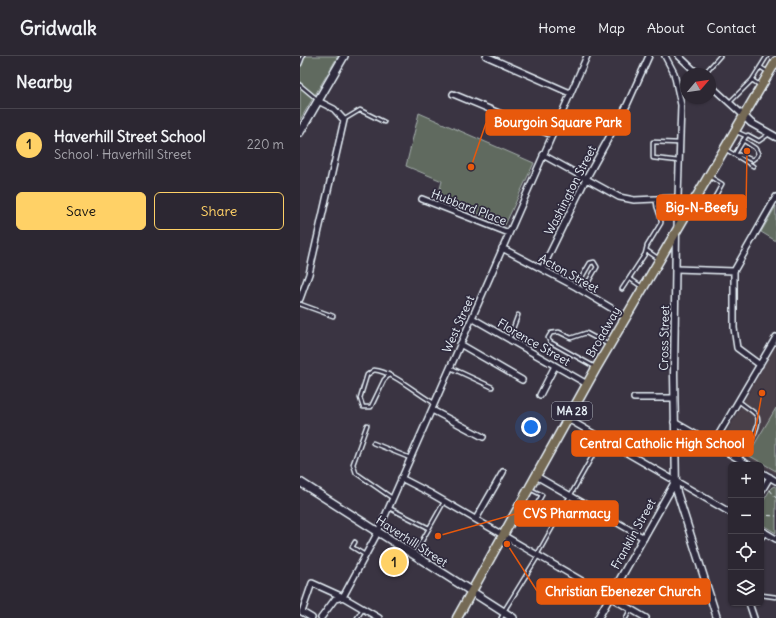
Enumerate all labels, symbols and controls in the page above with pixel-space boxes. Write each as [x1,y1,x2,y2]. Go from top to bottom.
text: Gridwalk [20,16,97,40]
text: Home [538,19,576,37]
text: Map [598,19,625,37]
text: About [647,19,685,37]
text: Contact [707,19,756,37]
north arrow [680,68,716,104]
text: Nearby [16,71,72,93]
callout: Bourgoin Square Park [486,110,630,135]
text: Bourgoin Square Park [494,114,622,131]
text: Haverhill Street School [54,127,206,146]
text: 1 [26,136,32,153]
text: 220 m [247,136,284,153]
street label: Washington Street [541,143,599,237]
text: School · Haverhill Street [54,146,191,163]
street label: Hubbard Place [429,186,509,228]
button: Save [16,192,146,230]
button: Share [154,192,284,230]
callout: Big-N-Beefy [657,195,746,220]
text: Big-N-Beefy [666,199,738,216]
street label: Acton Street [536,250,602,296]
street label: West Street [439,293,477,355]
street label: Broadway [582,304,624,360]
street label: Cross Street [656,305,672,371]
street label: Florence Street [495,315,573,369]
road number: MA 28 [552,402,592,420]
your location [521,417,541,437]
callout: Central Catholic High School [572,431,753,456]
text: Central Catholic High School [579,435,745,452]
map controls [728,462,764,606]
button: + [728,462,764,498]
street label: Franklin Street [607,496,659,572]
button: − [728,498,764,534]
callout: CVS Pharmacy [515,501,618,526]
text: CVS Pharmacy [523,505,611,522]
street label: Haverhill Street [373,512,451,570]
button: locate [728,534,764,570]
pin: 1 [381,547,407,577]
button: layers [728,570,764,606]
callout: Christian Ebenezer Church [537,579,710,604]
text: Christian Ebenezer Church [545,583,702,600]

